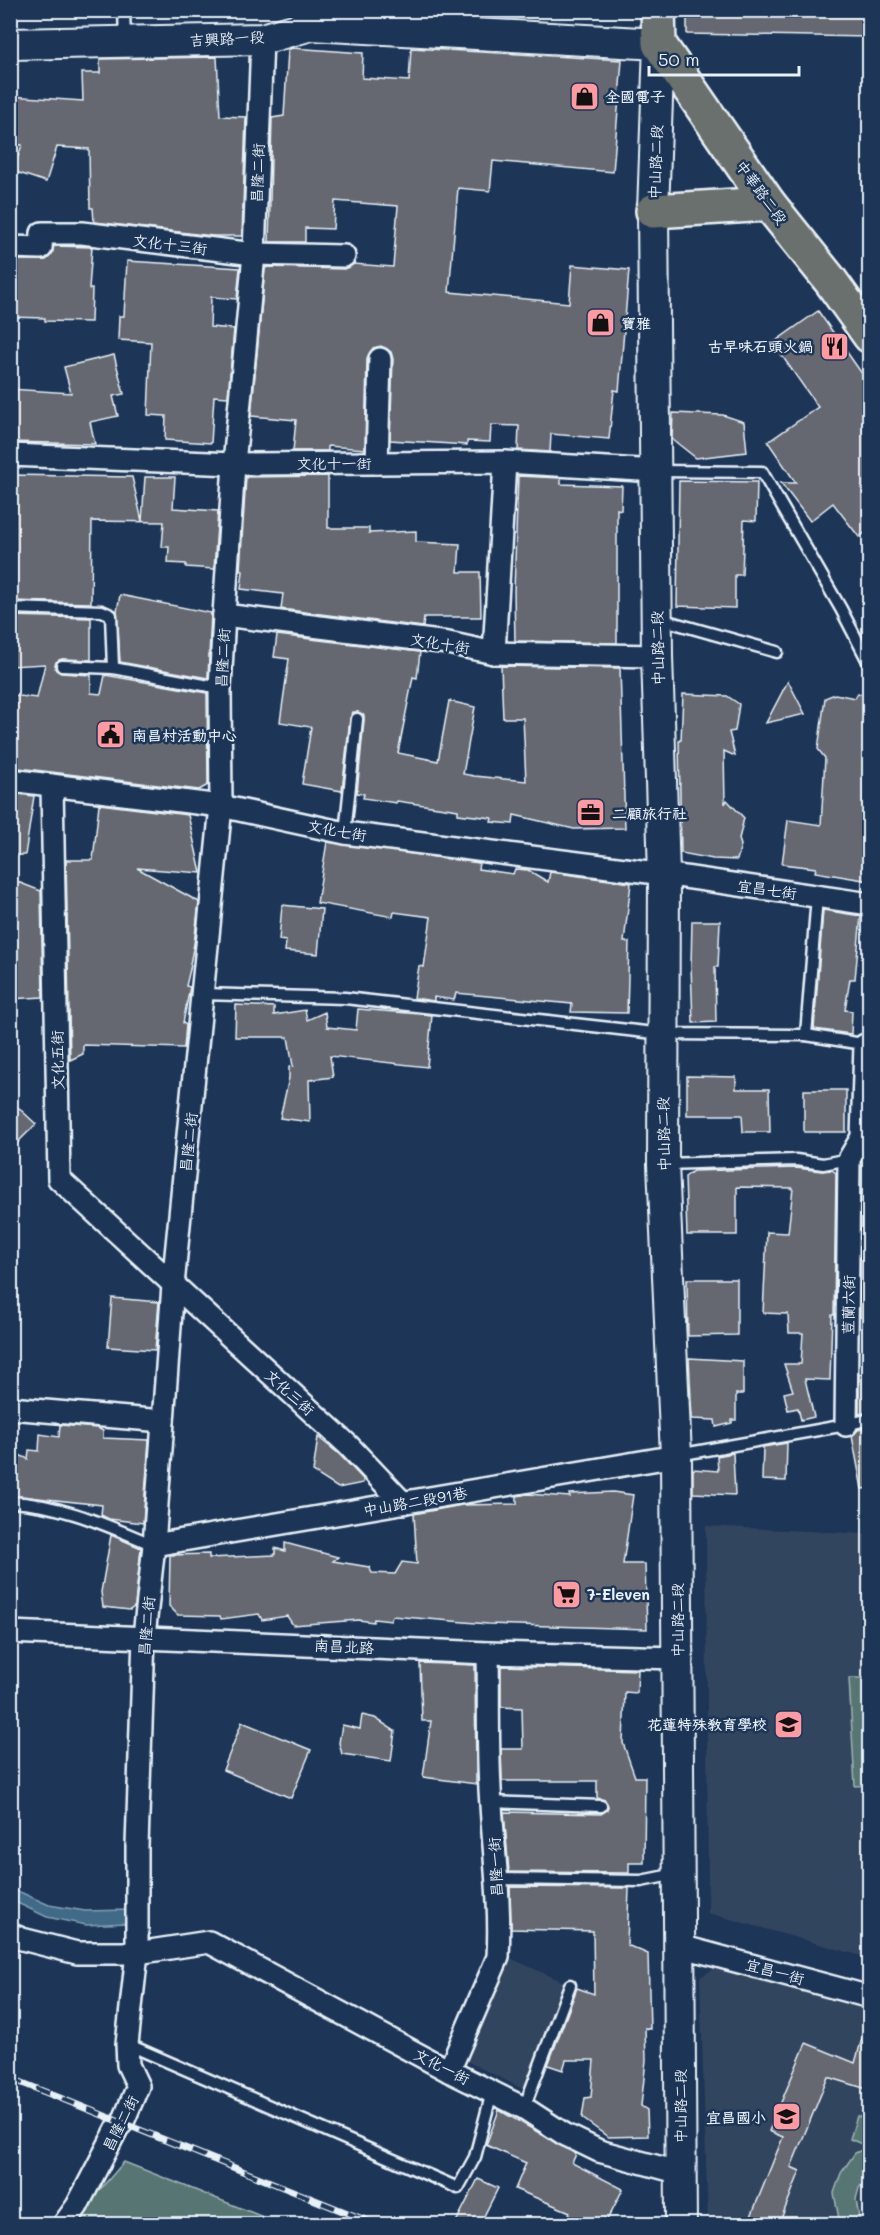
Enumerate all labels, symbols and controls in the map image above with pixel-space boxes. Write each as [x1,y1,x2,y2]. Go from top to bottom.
street label: 吉興路一段 [189,26,265,50]
scale bar [649,39,799,77]
text: 50 m [658,47,700,71]
shop icon: 全國電子 [568,80,600,112]
place label: 全國電子 [605,86,665,106]
street label: 中山路二段 [644,124,666,200]
street label: 昌隆二街 [246,143,268,203]
street label: 中華路二段 [732,156,792,228]
street label: 文化十三街 [132,230,208,258]
shop icon: 寶雅 [584,307,616,339]
place label: 寶雅 [621,313,651,333]
restaurant icon: 古早味石頭火鍋 [818,330,850,362]
place label: 古早味石頭火鍋 [708,336,813,356]
street label: 文化十一街 [296,453,372,473]
street label: 中山路二段 [646,610,668,686]
street label: 昌隆二街 [210,628,234,688]
street label: 文化十街 [409,628,471,658]
public building icon: 南昌村活動中心 [95,719,127,751]
place label: 南昌村活動中心 [132,725,237,745]
office icon: 二顧旅行社 [575,797,607,829]
place label: 二顧旅行社 [612,803,687,823]
street label: 文化七街 [306,815,368,845]
street label: 宜昌七街 [736,875,798,903]
street label: 文化五街 [46,1030,68,1090]
street label: 中山路二段 [652,1096,674,1172]
street label: 昌隆二街 [175,1111,201,1173]
street label: 荳蘭六街 [837,1275,859,1335]
street label: 文化三街 [261,1364,319,1420]
street label: 中山路二段91巷 [361,1482,469,1520]
supermarket icon: 7-Eleven [550,1578,582,1610]
street label: 中山路二段 [667,1582,687,1658]
place label: 7-Eleven [587,1584,650,1604]
street label: 昌隆二街 [133,1595,159,1657]
street label: 南昌北路 [314,1634,374,1658]
school or university icon: 花蓮特殊教育學校 [772,1708,804,1740]
place label: 花蓮特殊教育學校 [647,1714,767,1734]
street label: 昌隆一街 [483,1837,507,1897]
street label: 宜昌一街 [743,1954,807,1988]
street label: 文化一街 [411,2043,473,2089]
street label: 中山路二段 [670,2068,690,2144]
street label: 昌隆二街 [97,2092,143,2154]
school or university icon: 宜昌國小 [771,2101,803,2133]
place label: 宜昌國小 [706,2107,766,2127]

